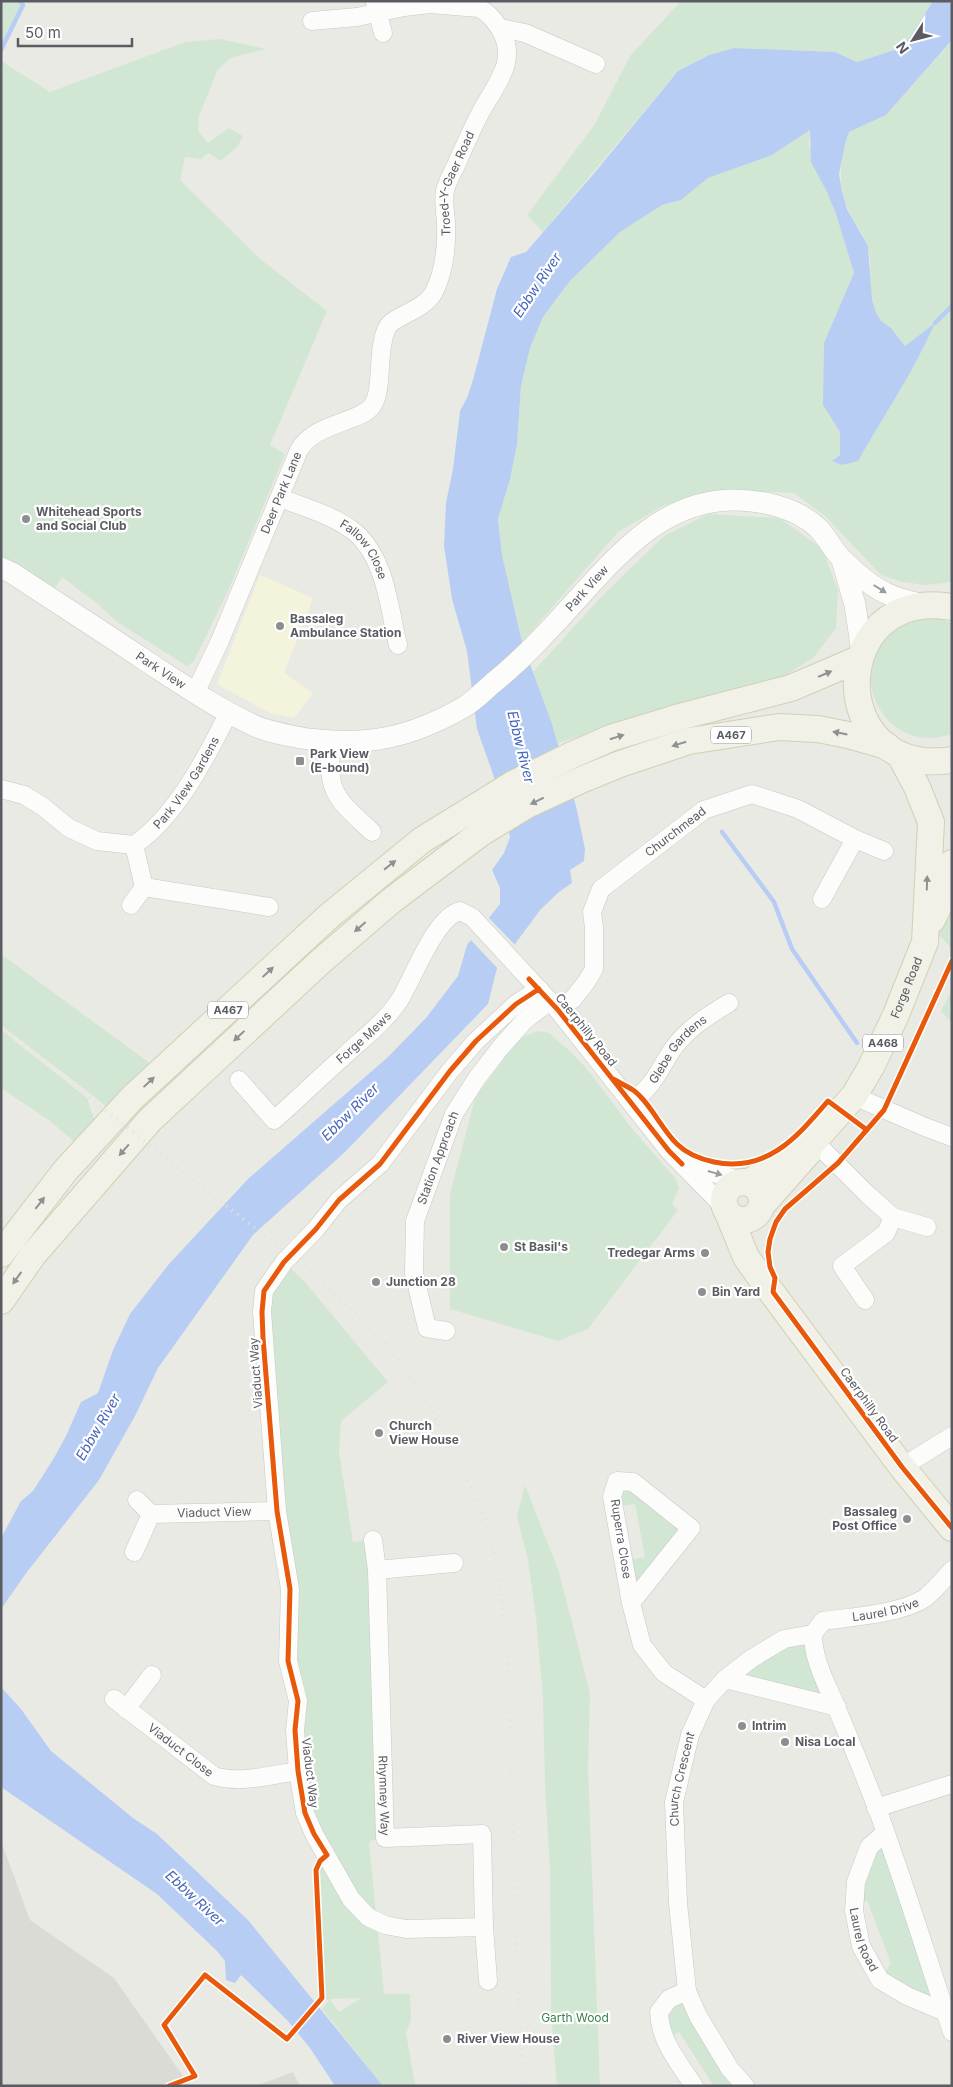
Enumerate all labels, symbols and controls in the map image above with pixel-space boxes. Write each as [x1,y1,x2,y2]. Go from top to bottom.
scale bar [18,15,131,47]
north arrow [888,15,938,65]
text: 50 m [25,23,61,42]
text: N [892,39,912,57]
street label: Troed-Y-Gaer Road [436,129,477,236]
water label: Ebbw River [509,249,565,320]
street label: Deer Park Lane [257,449,304,536]
place label: Whitehead Sports and Social Club [36,504,142,533]
marker: Whitehead Sports and Social Club [20,513,32,525]
street label: Fallow Close [338,516,391,581]
street label: Park View [562,562,612,614]
one-way arrow [873,585,886,594]
place label: Bassaleg Ambulance Station [290,611,401,640]
marker: Bassaleg Ambulance Station [274,620,286,632]
street label: Park View [133,648,189,692]
one-way arrow [818,669,832,677]
water label: Ebbw River [504,709,539,786]
road number: A467 [711,726,751,744]
one-way arrow [831,729,847,737]
one-way arrow [610,732,625,740]
street label: Park View Gardens [150,734,222,832]
one-way arrow [671,741,686,749]
place label: Park View (E-bound) [310,746,370,775]
marker: Park View (E-bound) [294,755,306,767]
one-way arrow [530,797,544,805]
street label: Churchmead [642,803,709,860]
one-way arrow [383,860,396,871]
one-way arrow [924,875,932,891]
one-way arrow [354,922,367,933]
street label: Forge Road [887,955,925,1020]
one-way arrow [262,966,274,978]
street label: Caerphilly Road [552,990,620,1069]
road number: A467 [208,1002,248,1018]
street label: Forge Mews [333,1008,394,1067]
street label: Glebe Gardens [645,1012,709,1086]
one-way arrow [234,1030,246,1042]
road number: A468 [863,1034,903,1052]
one-way arrow [142,1077,155,1088]
water label: Ebbw River [317,1079,382,1144]
street label: Station Approach [414,1109,461,1206]
one-way arrow [119,1144,130,1157]
one-way arrow [707,1170,722,1178]
one-way arrow [35,1197,46,1210]
place label: St Basil's [514,1239,568,1254]
marker: St Basil's [498,1241,510,1253]
place label: Tredegar Arms [607,1245,695,1260]
marker: Tredegar Arms [699,1247,711,1259]
one-way arrow [12,1271,22,1285]
place label: Junction 28 [386,1274,456,1289]
marker: Junction 28 [370,1276,382,1288]
place label: Bin Yard [712,1284,760,1299]
marker: Bin Yard [696,1286,708,1298]
street label: Viaduct Way [246,1337,265,1409]
street label: Caerphilly Road [837,1364,902,1445]
water label: Ebbw River [72,1390,124,1463]
place label: Church View House [389,1418,459,1447]
marker: Church View House [373,1427,385,1439]
street label: Ruperra Close [608,1498,635,1580]
street label: Viaduct View [177,1504,252,1520]
place label: Bassaleg Post Office [832,1504,897,1533]
marker: Bassaleg Post Office [901,1513,913,1525]
street label: Laurel Drive [851,1595,921,1624]
place label: Intrim [752,1718,786,1733]
street label: Viaduct Close [145,1720,217,1780]
marker: Intrim [736,1720,748,1732]
street label: Church Crescent [666,1729,698,1827]
place label: Nisa Local [795,1734,855,1749]
marker: Nisa Local [779,1736,791,1748]
street label: Viaduct Way [299,1737,322,1809]
street label: Rhymney Way [376,1755,393,1836]
water label: Ebbw River [162,1866,229,1930]
street label: Laurel Road [846,1906,882,1974]
park label: Garth Wood [541,2010,609,2025]
place label: River View House [457,2031,560,2046]
marker: River View House [441,2033,453,2045]

